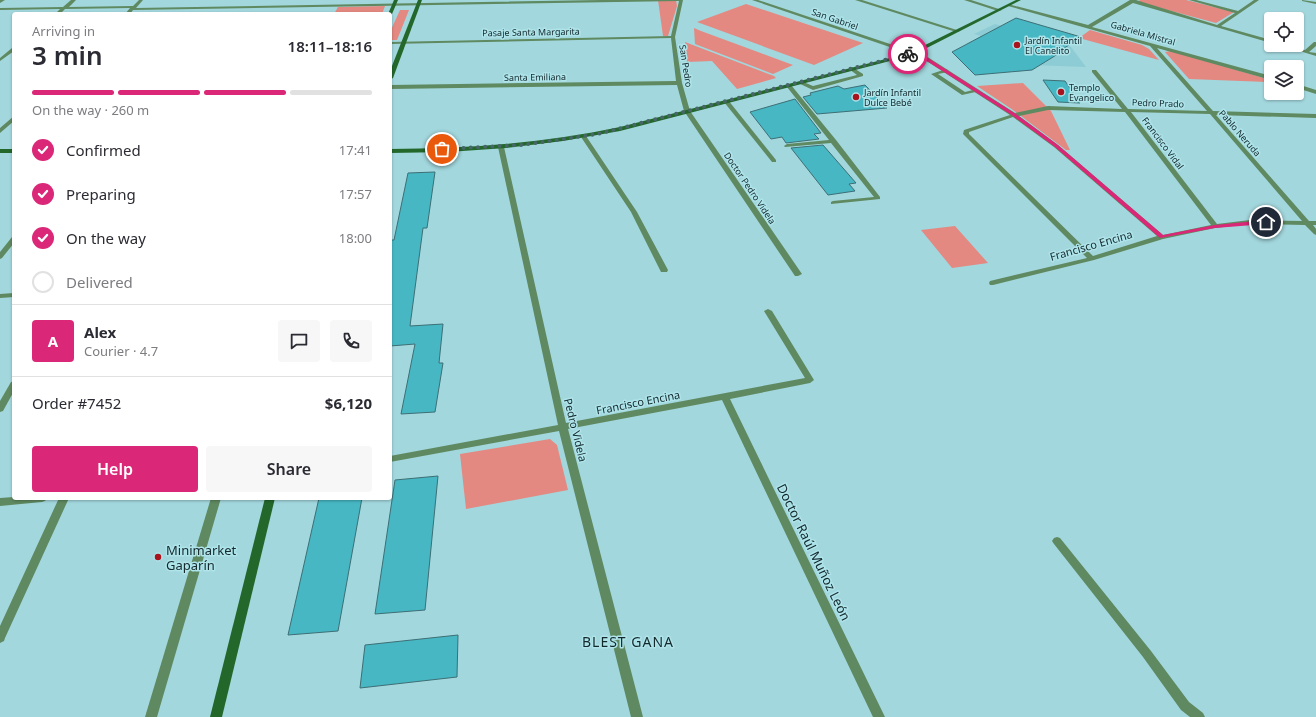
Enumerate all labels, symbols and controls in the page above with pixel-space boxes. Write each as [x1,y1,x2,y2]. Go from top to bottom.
street label: San Gabriel [810,5,860,33]
map controls [1264,12,1304,100]
button: locate [1264,12,1304,52]
street label: Gabriela Mistral [1109,18,1177,48]
text: Arriving in [32,22,95,40]
street label: Pasaje Santa Margarita [482,25,580,39]
courier [888,34,928,74]
place label: Jardín Infantil El Canelito [1024,34,1082,57]
text: 18:11–18:16 [288,36,372,56]
text: 3 min [32,37,103,73]
marker: Jardín Infantil El Canelito [1012,40,1022,50]
icon: bike [897,43,919,65]
street label: San Pedro [676,44,696,88]
button: layers [1264,60,1304,100]
street label: Santa Emiliana [504,70,566,84]
place label: Templo Evangelico [1069,81,1114,104]
place label: Jardín Infantil Dulce Bebé [863,86,921,109]
marker: Templo Evangelico [1056,87,1066,97]
marker: Jardín Infantil Dulce Bebé [851,92,861,102]
street label: Pedro Prado [1132,96,1184,110]
text: On the way · 260 m [32,101,149,119]
street label: Pablo Neruda [1216,107,1264,159]
street label: Francisco Vidal [1139,114,1187,172]
pin [425,132,459,166]
icon: bag [431,138,453,160]
icon: check [32,139,54,161]
text: Confirmed [66,140,141,160]
text: 17:41 [339,141,372,159]
street label: Doctor Pedro Videla [721,149,779,227]
icon: check [32,183,54,205]
text: Preparing [66,184,136,204]
text: 17:57 [339,185,372,203]
pin [1249,205,1283,239]
icon: home [1255,211,1277,233]
street label: Francisco Encina [1048,226,1134,264]
icon: check [32,227,54,249]
text: On the way [66,228,146,248]
text: 18:00 [339,229,372,247]
text: Delivered [66,272,133,292]
button: chat [278,320,320,362]
button: phone [330,320,372,362]
text: Alex [84,322,116,342]
text: A [48,331,58,351]
text: Courier · 4.7 [84,342,158,360]
street label: Francisco Encina [595,387,681,417]
text: Order #7452 [32,393,121,413]
text: $6,120 [325,393,372,413]
street label: Pedro Videla [561,397,591,463]
button: Help [32,446,198,492]
button: Share [206,446,372,492]
street label: Doctor Raúl Muñoz León [773,481,855,623]
place label: Minimarket Gaparín [166,541,237,574]
marker: Minimarket Gaparín [153,552,163,562]
district label: BLEST GANA [582,632,674,651]

